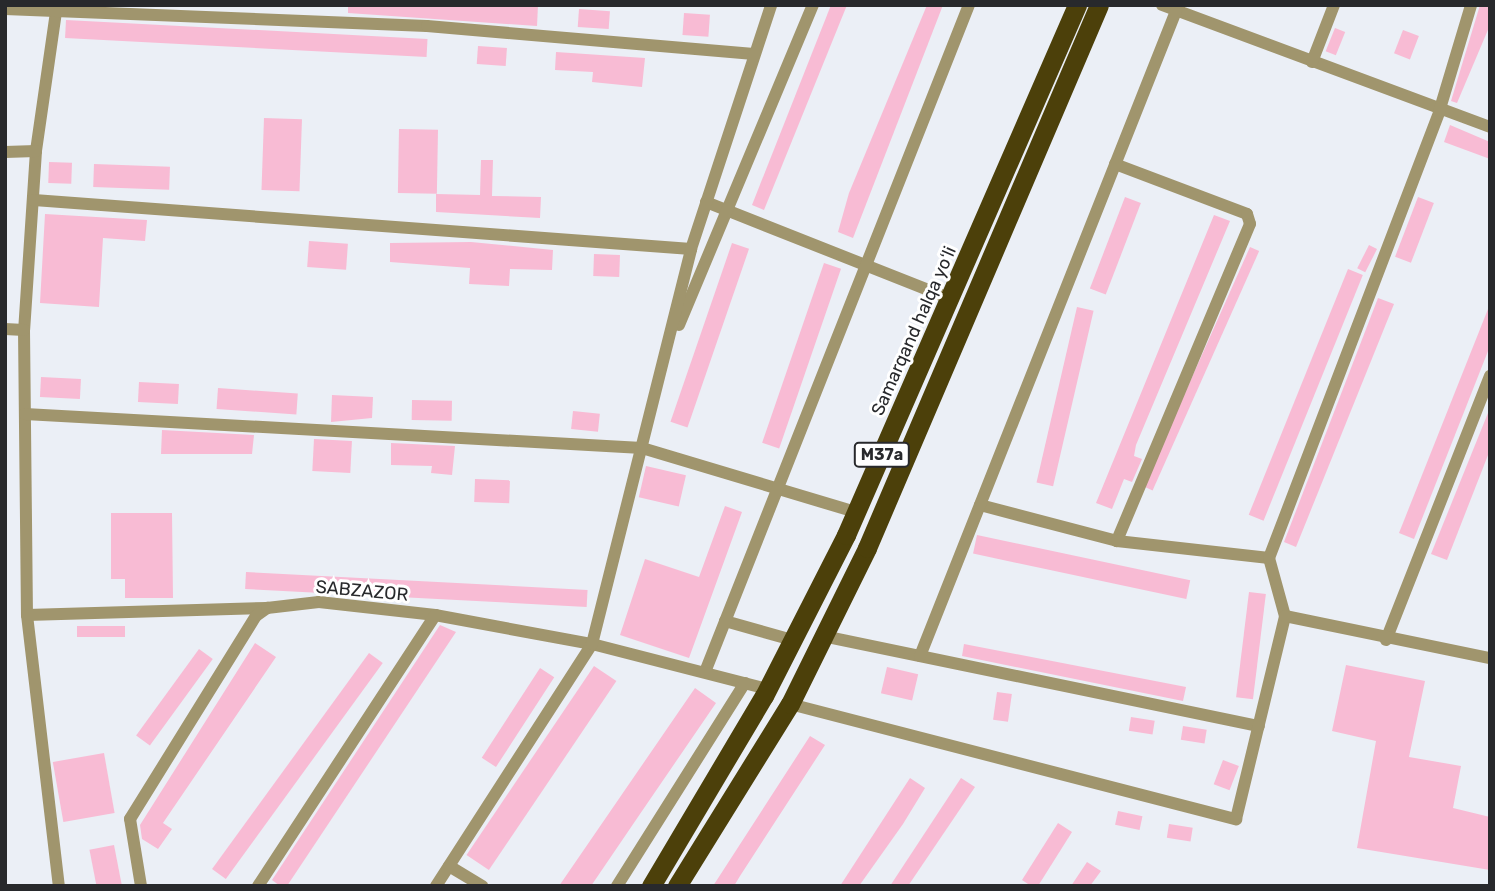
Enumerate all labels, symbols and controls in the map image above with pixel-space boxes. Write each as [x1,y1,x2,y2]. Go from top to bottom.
street label: Samarqand halqa yoʻli [867,243,961,419]
road number: M37a [852,442,912,468]
street label: SABZAZOR [315,576,409,606]

